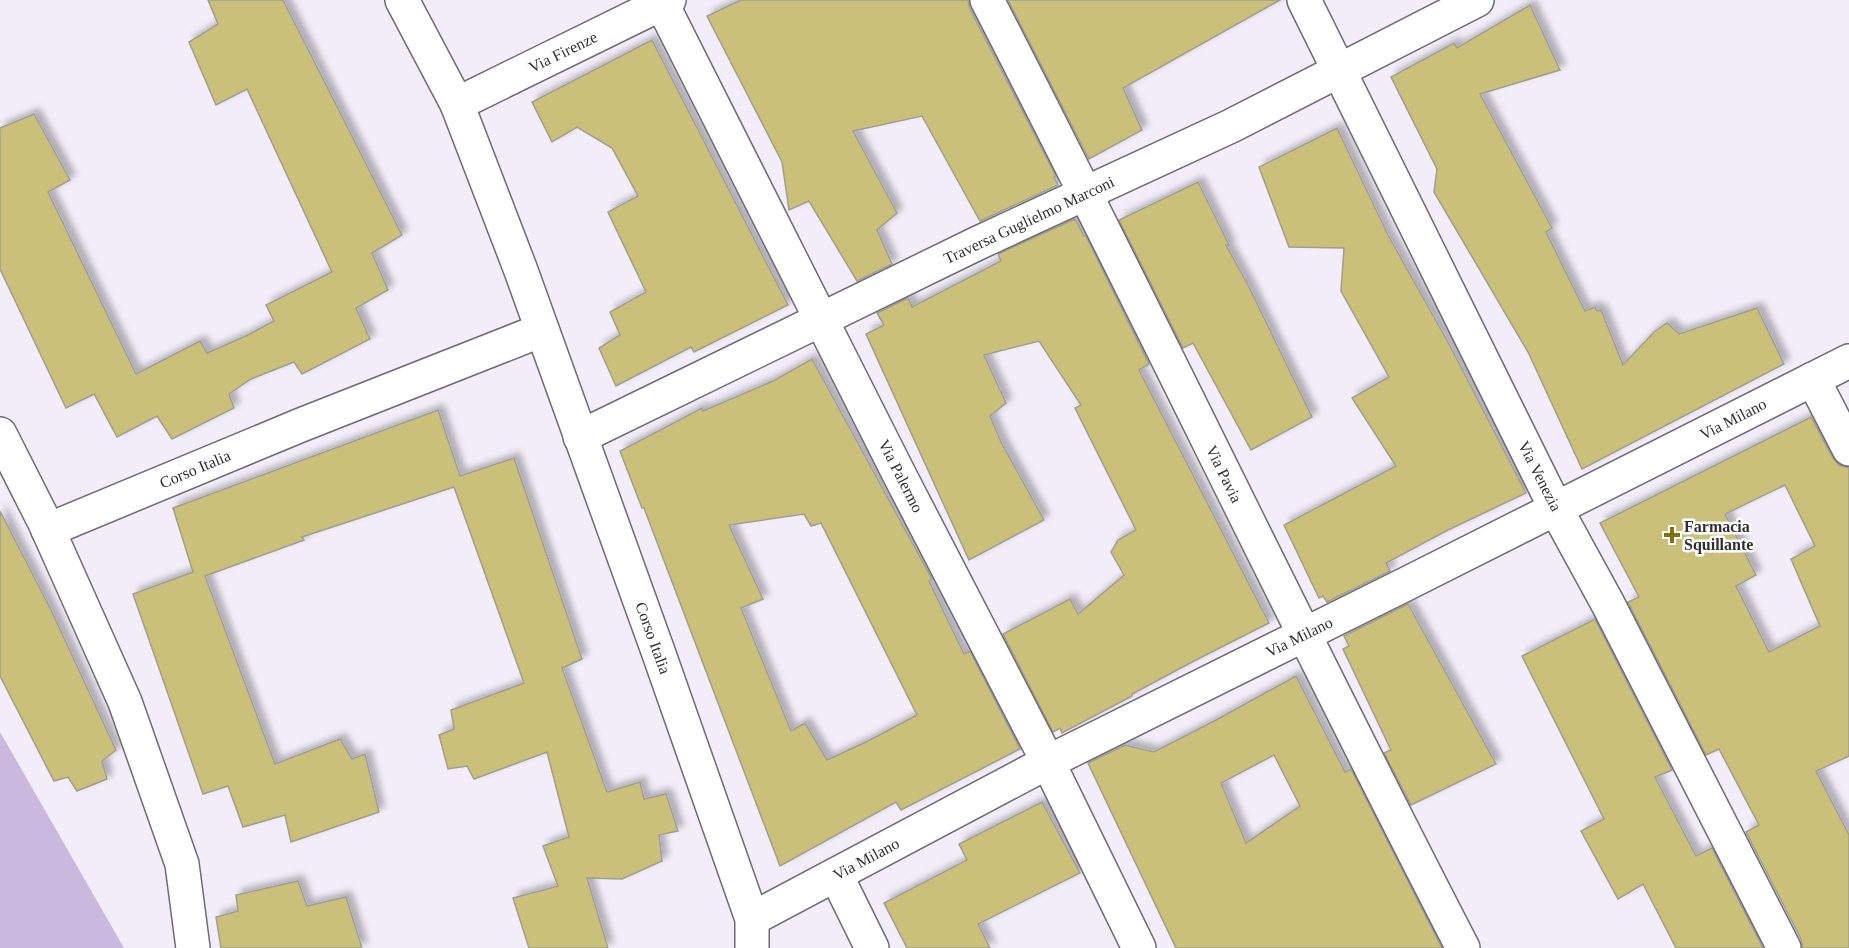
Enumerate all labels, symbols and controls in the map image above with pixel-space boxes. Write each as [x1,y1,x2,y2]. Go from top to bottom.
street label: Via Firenze [526,28,600,76]
street label: Traversa Guglielmo Marconi [941,173,1118,268]
street label: Via Milano [1697,395,1769,443]
street label: Via Palermo [875,437,927,515]
street label: Via Venezia [1515,438,1565,514]
street label: Via Pavia [1203,443,1245,505]
street label: Corso Italia [157,447,233,491]
place label: Farmacia Squillante [1684,518,1753,554]
marker: Farmacia Squillante [1665,528,1679,542]
street label: Corso Italia [632,600,674,676]
street label: Via Milano [1263,614,1335,660]
street label: Via Milano [830,835,902,883]

